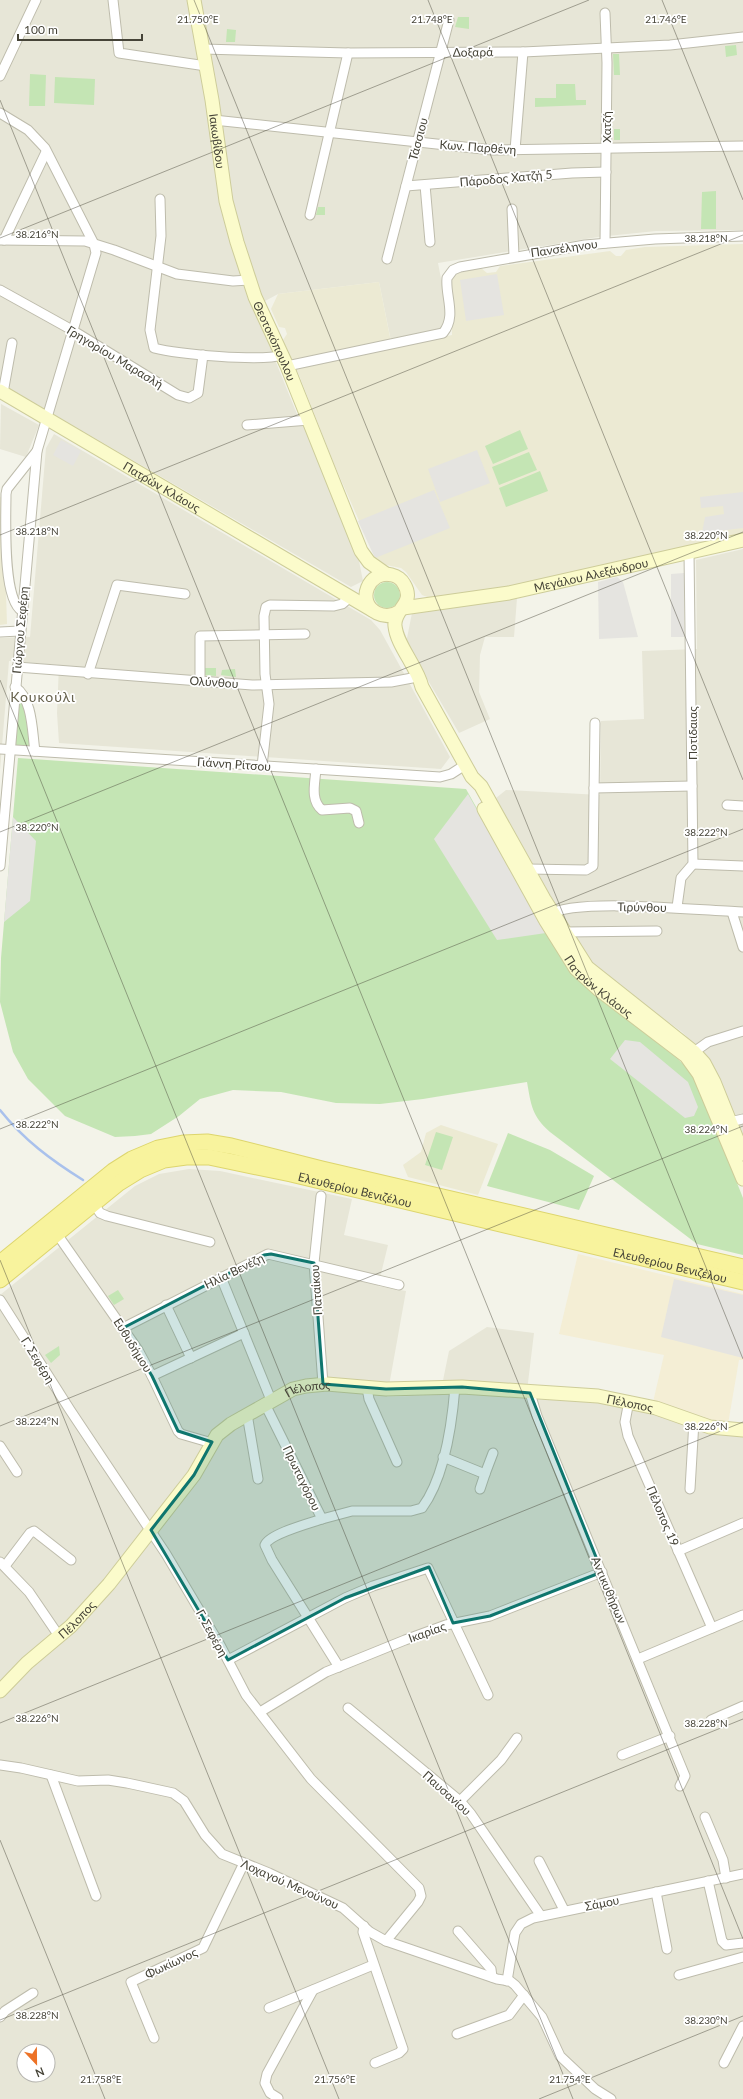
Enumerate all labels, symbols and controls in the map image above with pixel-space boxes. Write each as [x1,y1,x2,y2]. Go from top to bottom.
text: 21.750°E [177,13,219,25]
text: 21.748°E [411,13,453,25]
text: 21.746°E [645,13,687,25]
scale bar [18,16,142,42]
text: 100 m [24,22,58,37]
street label: Δοξαρά [453,44,494,60]
street label: Χατζή [599,111,614,143]
street label: Ιακωβίδου [206,113,229,169]
street label: Τάσσιου [405,116,431,162]
street label: Κων. Παρθένη [439,137,517,157]
street label: Πάροδος Χατζή 5 [459,166,553,190]
text: 38.216°N [15,228,59,240]
text: 38.218°N [684,232,728,244]
street label: Πανσέληνου [530,236,598,260]
street label: Θεοτοκόπουλου [250,298,300,383]
street label: Γρηγορίου Μαρασλή [64,322,166,392]
street label: Πατρών Κλάους [121,458,204,515]
text: 38.218°N [15,525,59,537]
text: 38.220°N [684,529,728,541]
street label: Μεγάλου Αλεξάνδρου [532,554,650,595]
street label: Γιώργου Σεφέρη [9,586,31,674]
street label: Ολύνθου [189,673,239,691]
district label: Κουκούλι [10,688,76,705]
street label: Ποτίδαιας [685,706,700,760]
street label: Γιάννη Ρίτσου [197,754,271,774]
text: 38.220°N [15,821,59,833]
text: 38.222°N [684,826,728,838]
street label: Τιρύνθου [617,899,667,915]
street label: Πατρών Κλάους [562,952,636,1021]
text: 38.222°N [15,1118,59,1130]
text: 38.224°N [684,1123,728,1135]
street label: Ελευθερίου Βενιζέλου [297,1168,413,1210]
street label: Ελευθερίου Βενιζέλου [612,1244,729,1285]
street label: Ηλία Βενέζη [202,1250,266,1292]
street label: Παταίκου [307,1264,325,1316]
street label: Ευθυδήμου [110,1315,156,1375]
street label: Γ. Σεφέρη [18,1334,58,1386]
street label: Πέλοπος [282,1376,332,1400]
street label: Πέλοπος [605,1391,655,1415]
text: 38.224°N [15,1415,59,1427]
text: 38.226°N [684,1420,728,1432]
street label: Πρωταγόρου [280,1443,324,1513]
street label: Πέλοπος 19 [644,1484,682,1548]
street label: Αντικυθήρων [588,1554,630,1626]
street label: Πέλοπος [55,1597,98,1641]
street label: Γ. Σεφέρη [193,1607,231,1659]
street label: Ικαρίας [406,1618,448,1646]
text: 38.226°N [15,1712,59,1724]
text: 38.228°N [684,1717,728,1729]
street label: Παυσανίου [420,1767,474,1819]
street label: Λοχαγού Μενούνου [239,1856,341,1912]
street label: Σάμου [584,1892,620,1914]
street label: Φωκίωνος [142,1944,200,1982]
text: 38.228°N [15,2009,59,2021]
text: 38.230°N [684,2014,728,2026]
north arrow [16,2043,56,2083]
text: N [34,2065,46,2080]
text: 21.758°E [80,2073,122,2085]
text: 21.756°E [314,2073,356,2085]
text: 21.754°E [549,2073,591,2085]

